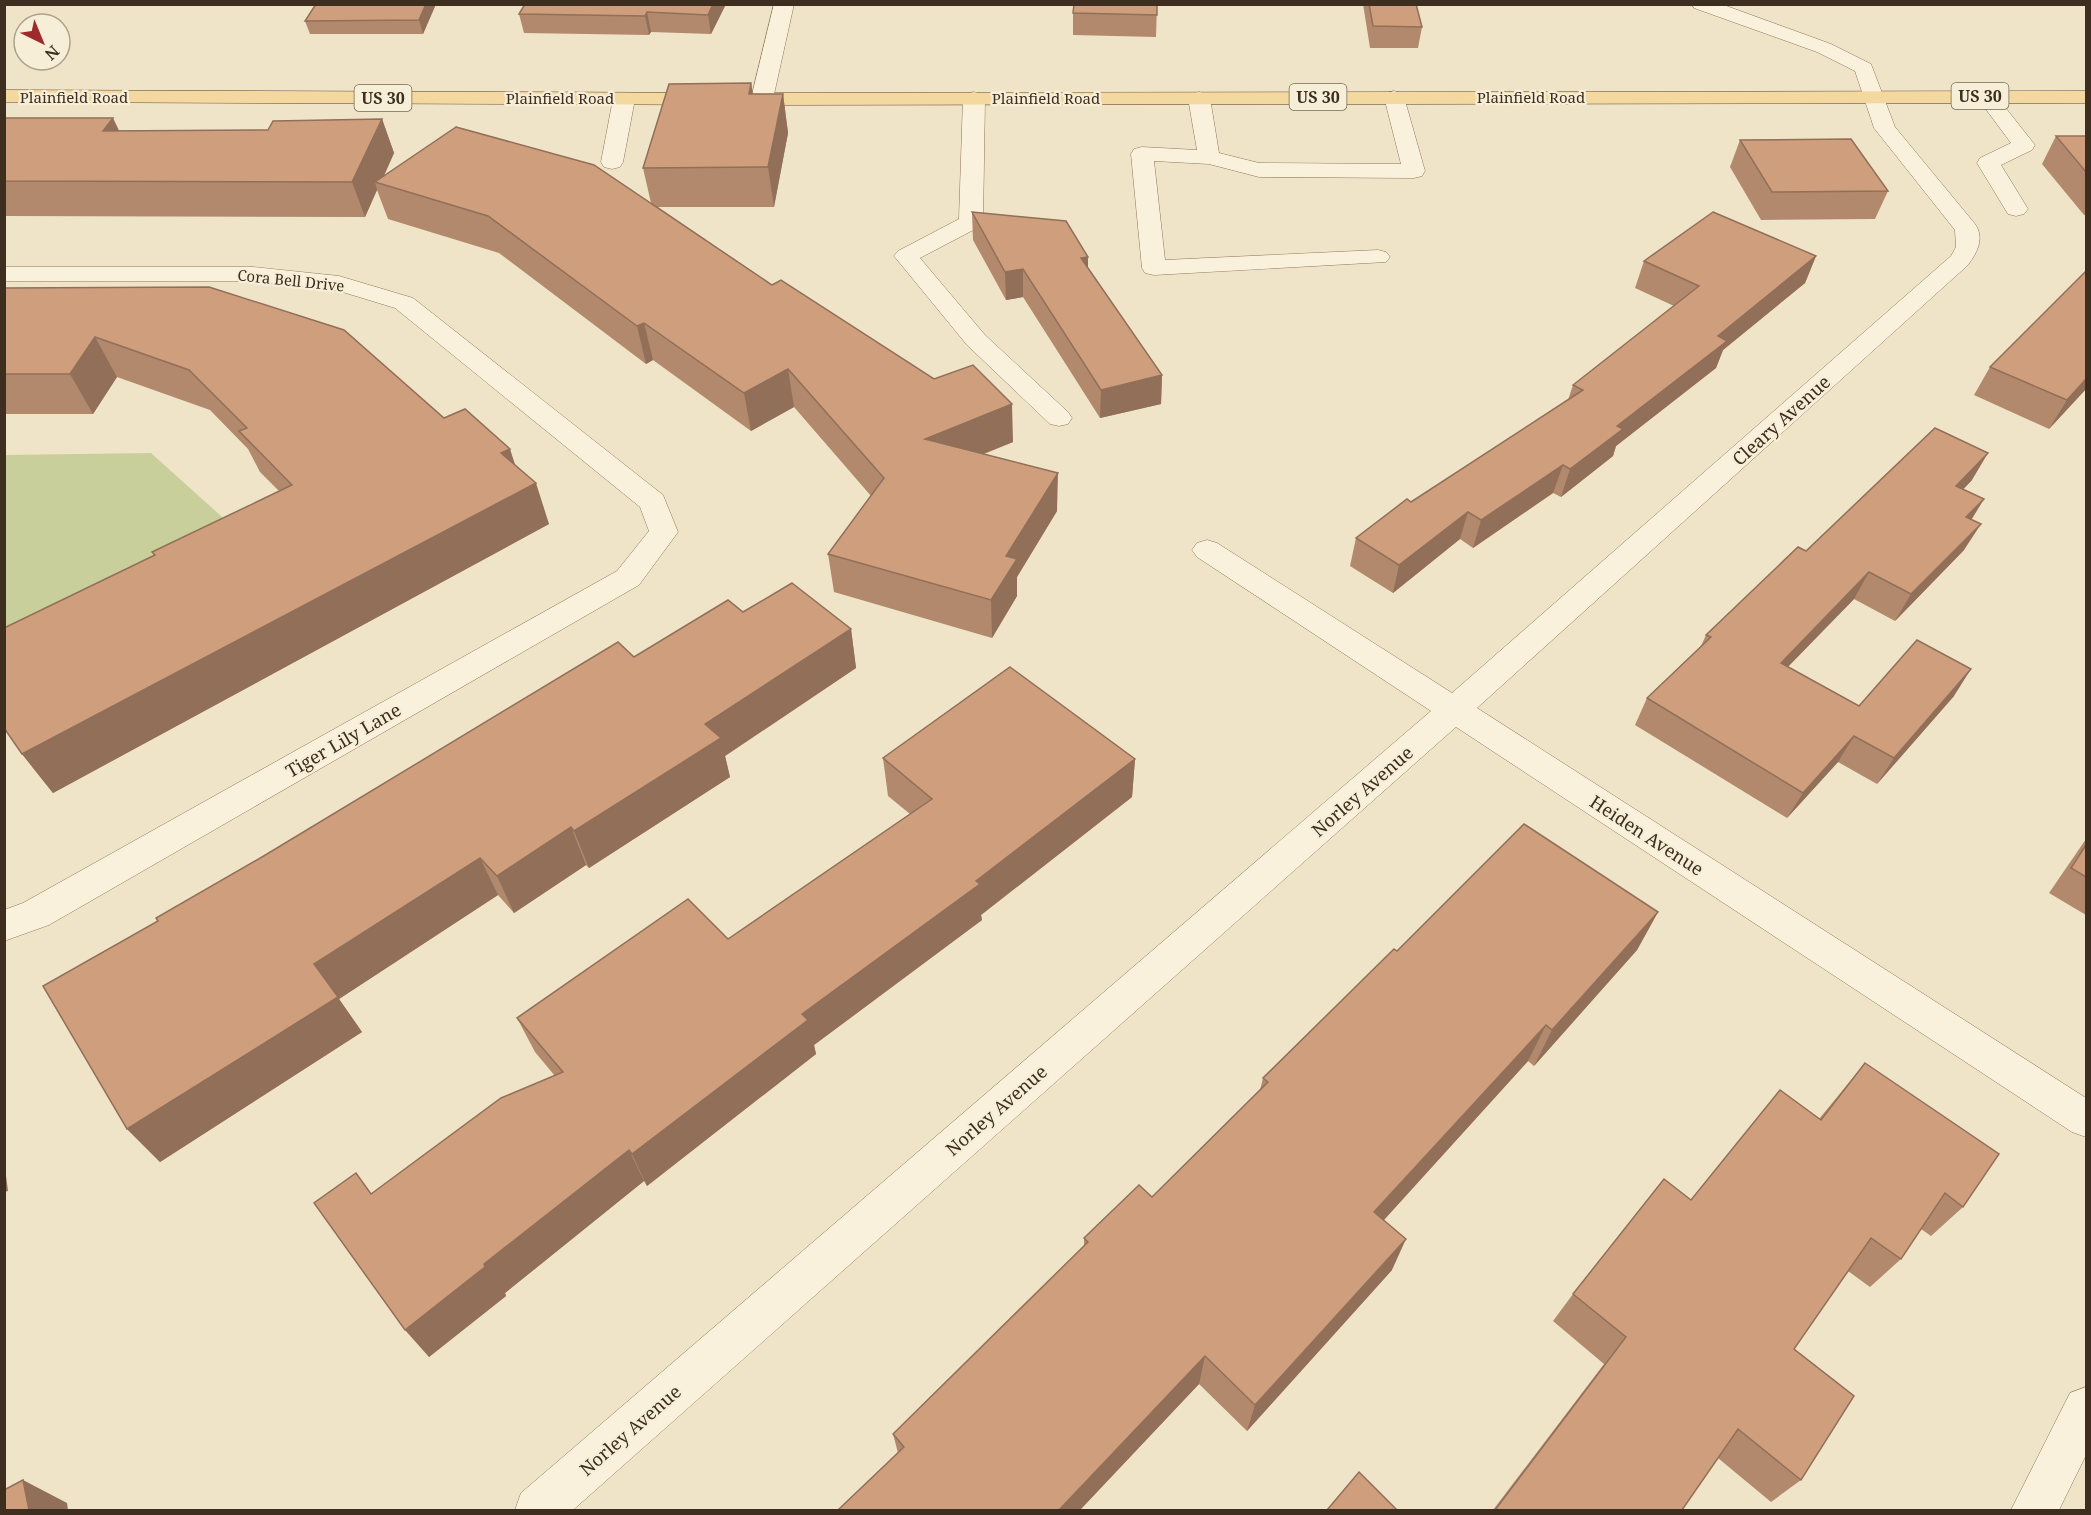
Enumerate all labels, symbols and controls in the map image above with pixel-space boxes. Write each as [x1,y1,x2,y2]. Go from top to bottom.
north arrow [12,12,72,72]
text: N [40,41,64,66]
road number: US 30 [1952,83,2008,109]
road number: US 30 [1290,84,1346,110]
road number: US 30 [354,85,412,111]
street label: Plainfield Road [20,87,128,107]
street label: Plainfield Road [1477,87,1585,107]
street label: Plainfield Road [506,88,614,108]
street label: Plainfield Road [992,88,1100,108]
street label: Cora Bell Drive [236,264,346,296]
street label: Cleary Avenue [1727,370,1835,470]
street label: Tiger Lily Lane [281,697,405,783]
street label: Norley Avenue [1306,740,1418,842]
street label: Heiden Avenue [1586,789,1708,881]
street label: Norley Avenue [940,1059,1052,1161]
street label: Norley Avenue [574,1379,686,1481]

